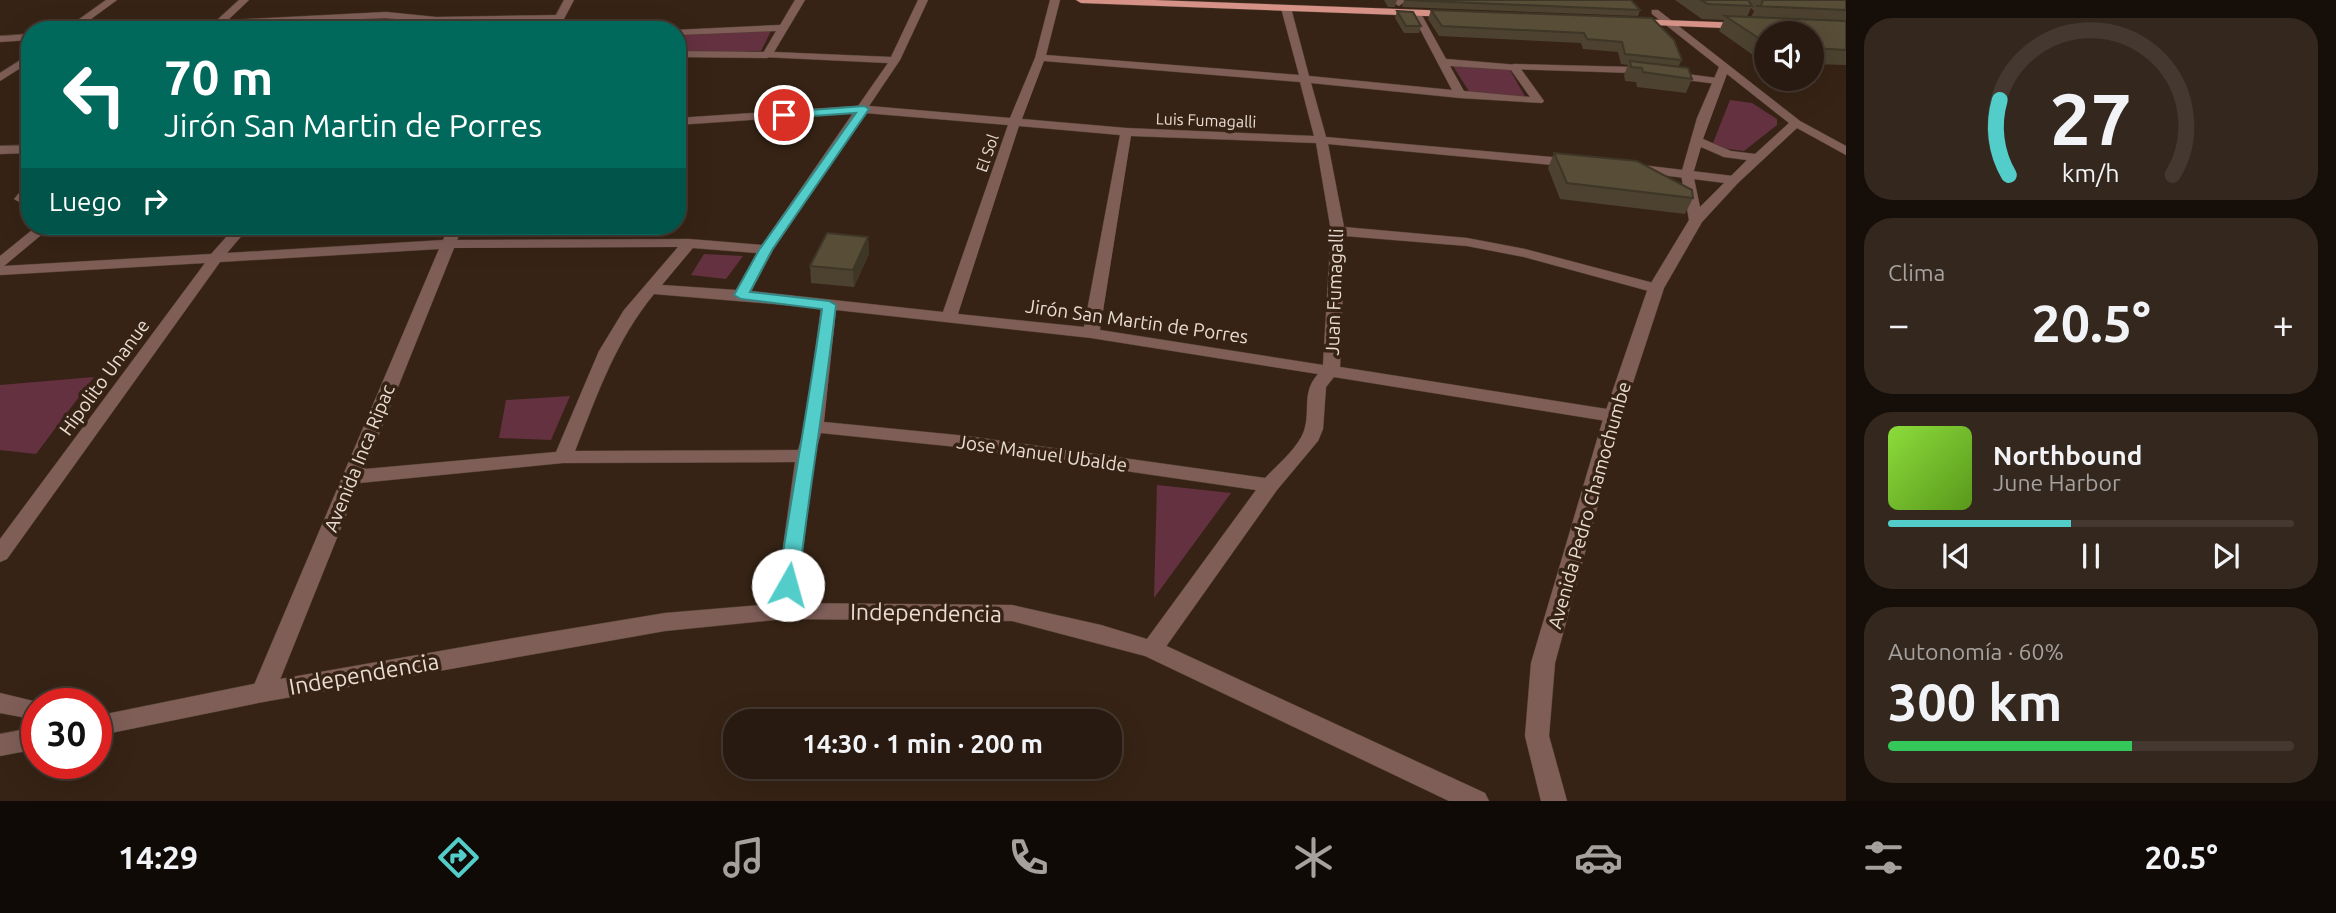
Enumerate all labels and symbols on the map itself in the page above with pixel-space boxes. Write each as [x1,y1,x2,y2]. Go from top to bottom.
pin [754,85,814,145]
street label: Luis Fumagalli [1155,109,1257,131]
street label: El Sol [972,132,1002,174]
street label: Juan Fumagalli [1321,228,1347,356]
street label: Jirón San Martin de Porres [1024,294,1250,348]
street label: Hipolito Unanue [54,315,154,439]
street label: Avenida Pedro Chamochumbe [1543,379,1635,631]
street label: Avenida Inca Ripac [319,381,399,535]
street label: Jose Manuel Ubalde [955,430,1129,476]
position arrow [751,548,825,622]
street label: Independencia [850,599,1002,626]
street label: Independencia [287,648,441,699]
speed limit sign: 30 [21,688,112,779]

